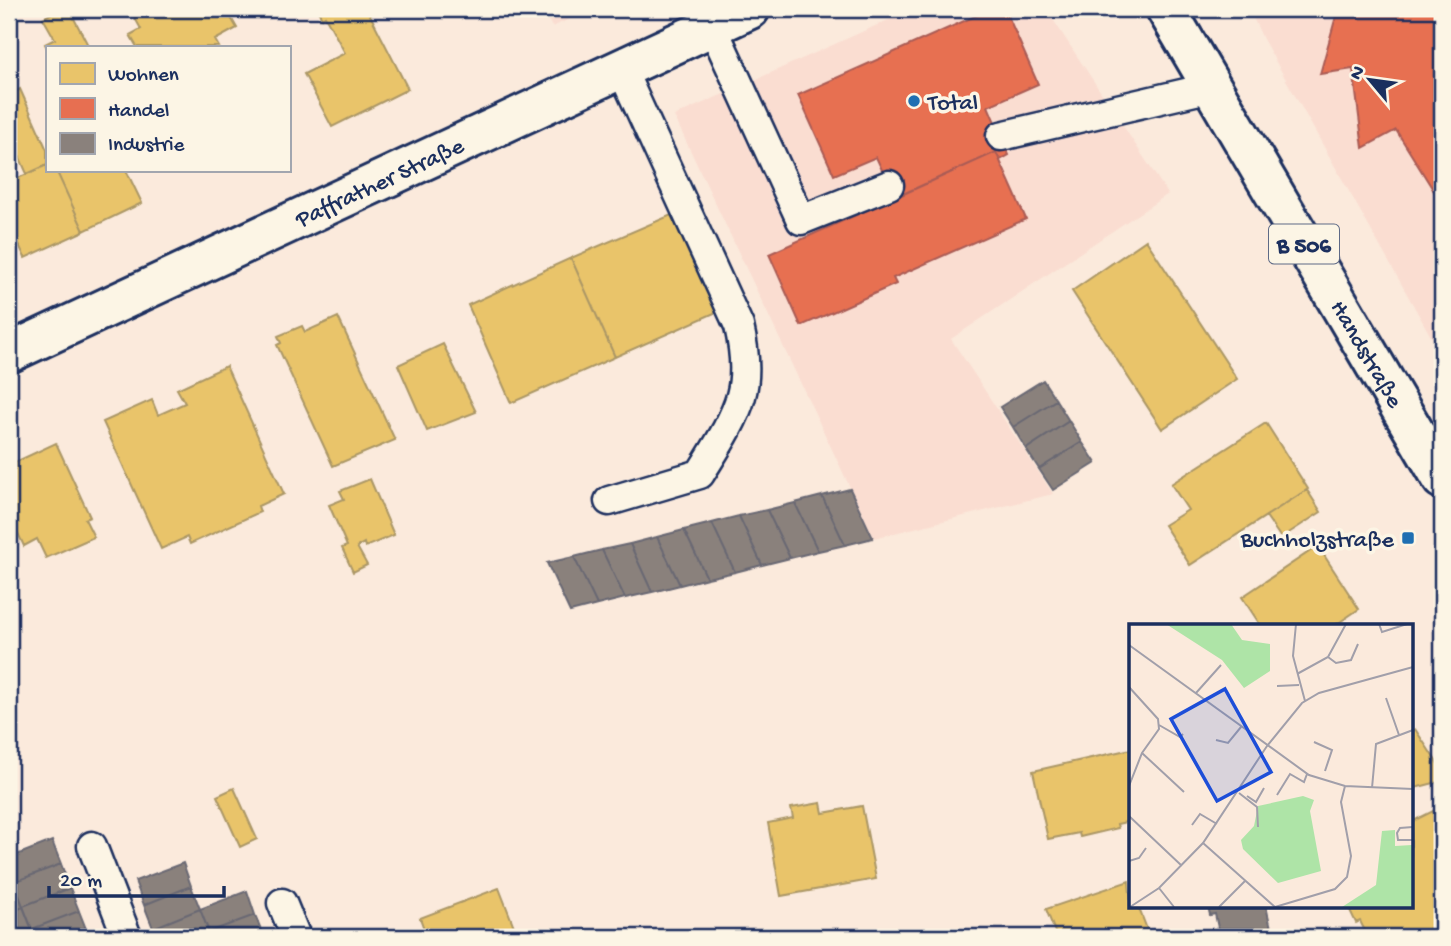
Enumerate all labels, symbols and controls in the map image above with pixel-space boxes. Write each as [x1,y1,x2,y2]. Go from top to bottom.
legend [46,46,290,172]
north arrow [1336,46,1406,116]
text: N [1345,62,1371,84]
text: Wohnen [108,64,179,89]
place label: Total [926,90,978,119]
marker: Total [906,93,922,109]
text: Handel [108,100,169,125]
street label: Paffrather Straße [291,133,470,236]
text: Industrie [108,134,185,159]
road number: B 506 [1269,224,1339,264]
street label: Handstraße [1322,296,1408,414]
place label: Buchholzstraße [1240,527,1395,556]
marker: Buchholzstraße [1400,530,1416,546]
inset map [1129,624,1412,908]
scale bar [49,855,224,899]
text: 20 m [60,870,102,895]

